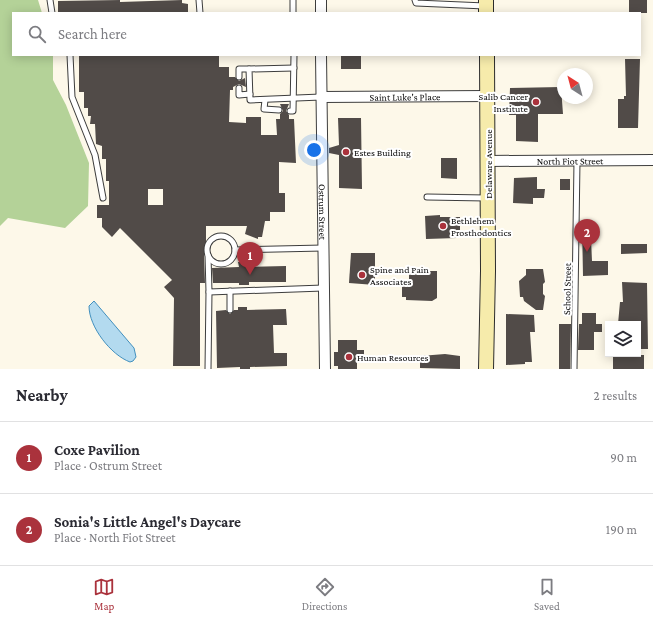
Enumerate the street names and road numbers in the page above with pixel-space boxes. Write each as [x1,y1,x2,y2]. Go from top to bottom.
street label: Saint Luke's Place [370,91,441,102]
street label: Delaware Avenue [483,129,494,199]
street label: North Fiot Street [537,155,604,166]
street label: Ostrum Street [317,184,329,241]
street label: School Street [561,262,573,315]

